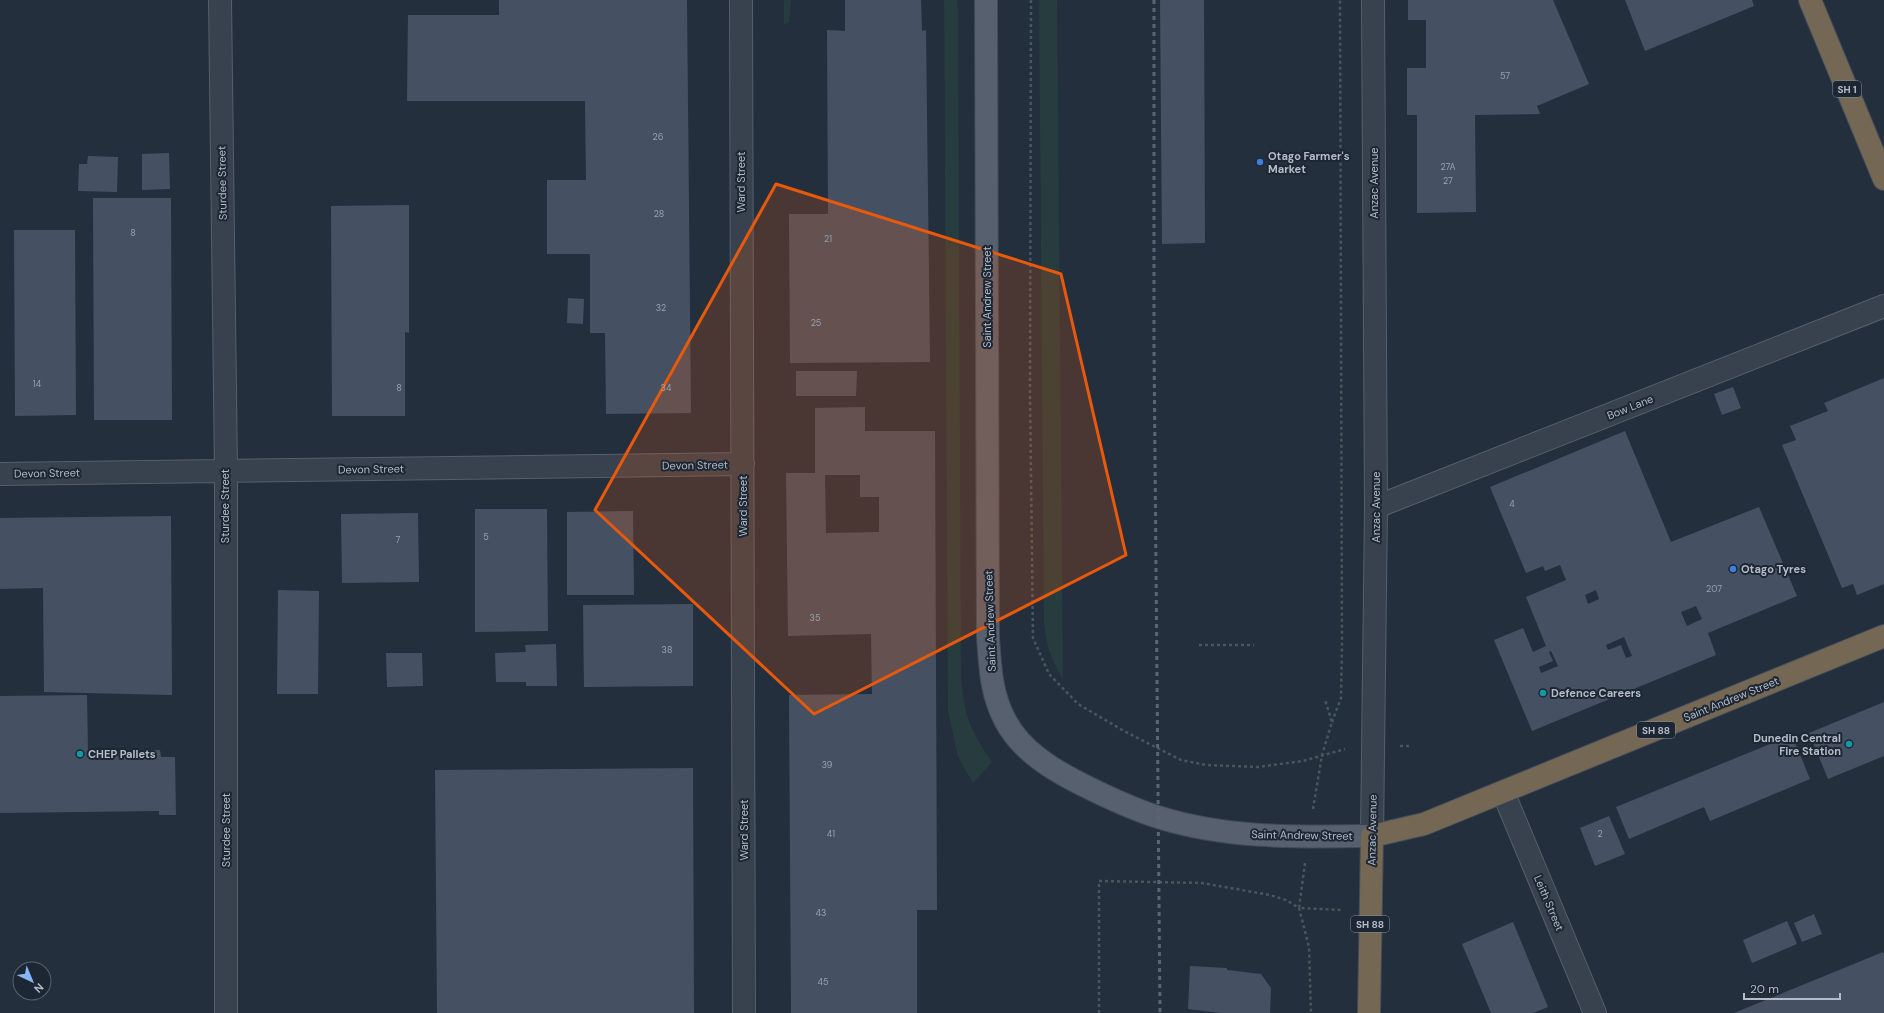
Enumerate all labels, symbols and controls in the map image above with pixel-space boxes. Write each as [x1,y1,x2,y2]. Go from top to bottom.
house number: 57 [1500,70,1510,82]
road number: SH 1 [1833,81,1861,97]
house number: 26 [653,131,664,143]
street label: Sturdee Street [214,146,230,220]
street label: Anzac Avenue [1367,147,1381,219]
place label: Otago Farmer's Market [1268,149,1350,176]
street label: Ward Street [734,152,748,212]
marker: Otago Farmer's Market [1255,157,1265,167]
house number: 27A [1440,161,1456,173]
house number: 27 [1443,175,1453,187]
house number: 28 [654,208,664,220]
house number: 8 [130,227,136,239]
house number: 21 [824,233,832,245]
street label: Saint Andrew Street [980,246,994,348]
house number: 32 [656,302,666,314]
house number: 25 [811,317,821,329]
house number: 14 [33,378,42,390]
house number: 8 [396,382,402,394]
house number: 34 [661,382,672,394]
street label: Bow Lane [1605,391,1655,423]
street label: Devon Street [662,457,728,473]
street label: Devon Street [338,461,404,477]
street label: Devon Street [14,465,80,481]
street label: Sturdee Street [218,469,232,543]
street label: Anzac Avenue [1369,471,1383,543]
street label: Ward Street [736,476,750,536]
house number: 4 [1509,498,1515,510]
house number: 5 [483,531,489,543]
house number: 7 [396,534,401,546]
place label: Otago Tyres [1741,562,1806,576]
marker: Otago Tyres [1728,564,1738,574]
street label: Saint Andrew Street [981,570,999,672]
house number: 207 [1706,583,1722,595]
house number: 35 [810,612,820,624]
house number: 38 [662,644,672,656]
street label: Saint Andrew Street [1681,674,1781,724]
place label: Defence Careers [1551,686,1641,700]
marker: Defence Careers [1538,688,1548,698]
road number: SH 88 [1637,722,1675,738]
place label: Dunedin Central Fire Station [1753,731,1841,758]
marker: Dunedin Central Fire Station [1844,739,1854,749]
place label: CHEP Pallets [88,747,156,761]
marker: CHEP Pallets [75,749,85,759]
house number: 39 [822,759,833,771]
street label: Sturdee Street [219,793,233,867]
street label: Anzac Avenue [1364,794,1380,866]
street label: Ward Street [737,800,751,860]
street label: Saint Andrew Street [1251,827,1353,843]
house number: 41 [827,828,835,840]
house number: 2 [1597,828,1603,840]
street label: Leith Street [1531,873,1567,933]
house number: 43 [816,907,826,919]
road number: SH 88 [1351,916,1389,932]
north arrow [12,961,52,1001]
scale bar [1744,975,1840,1001]
house number: 45 [818,976,828,988]
text: N [31,980,47,996]
text: 20 m [1750,981,1779,997]

